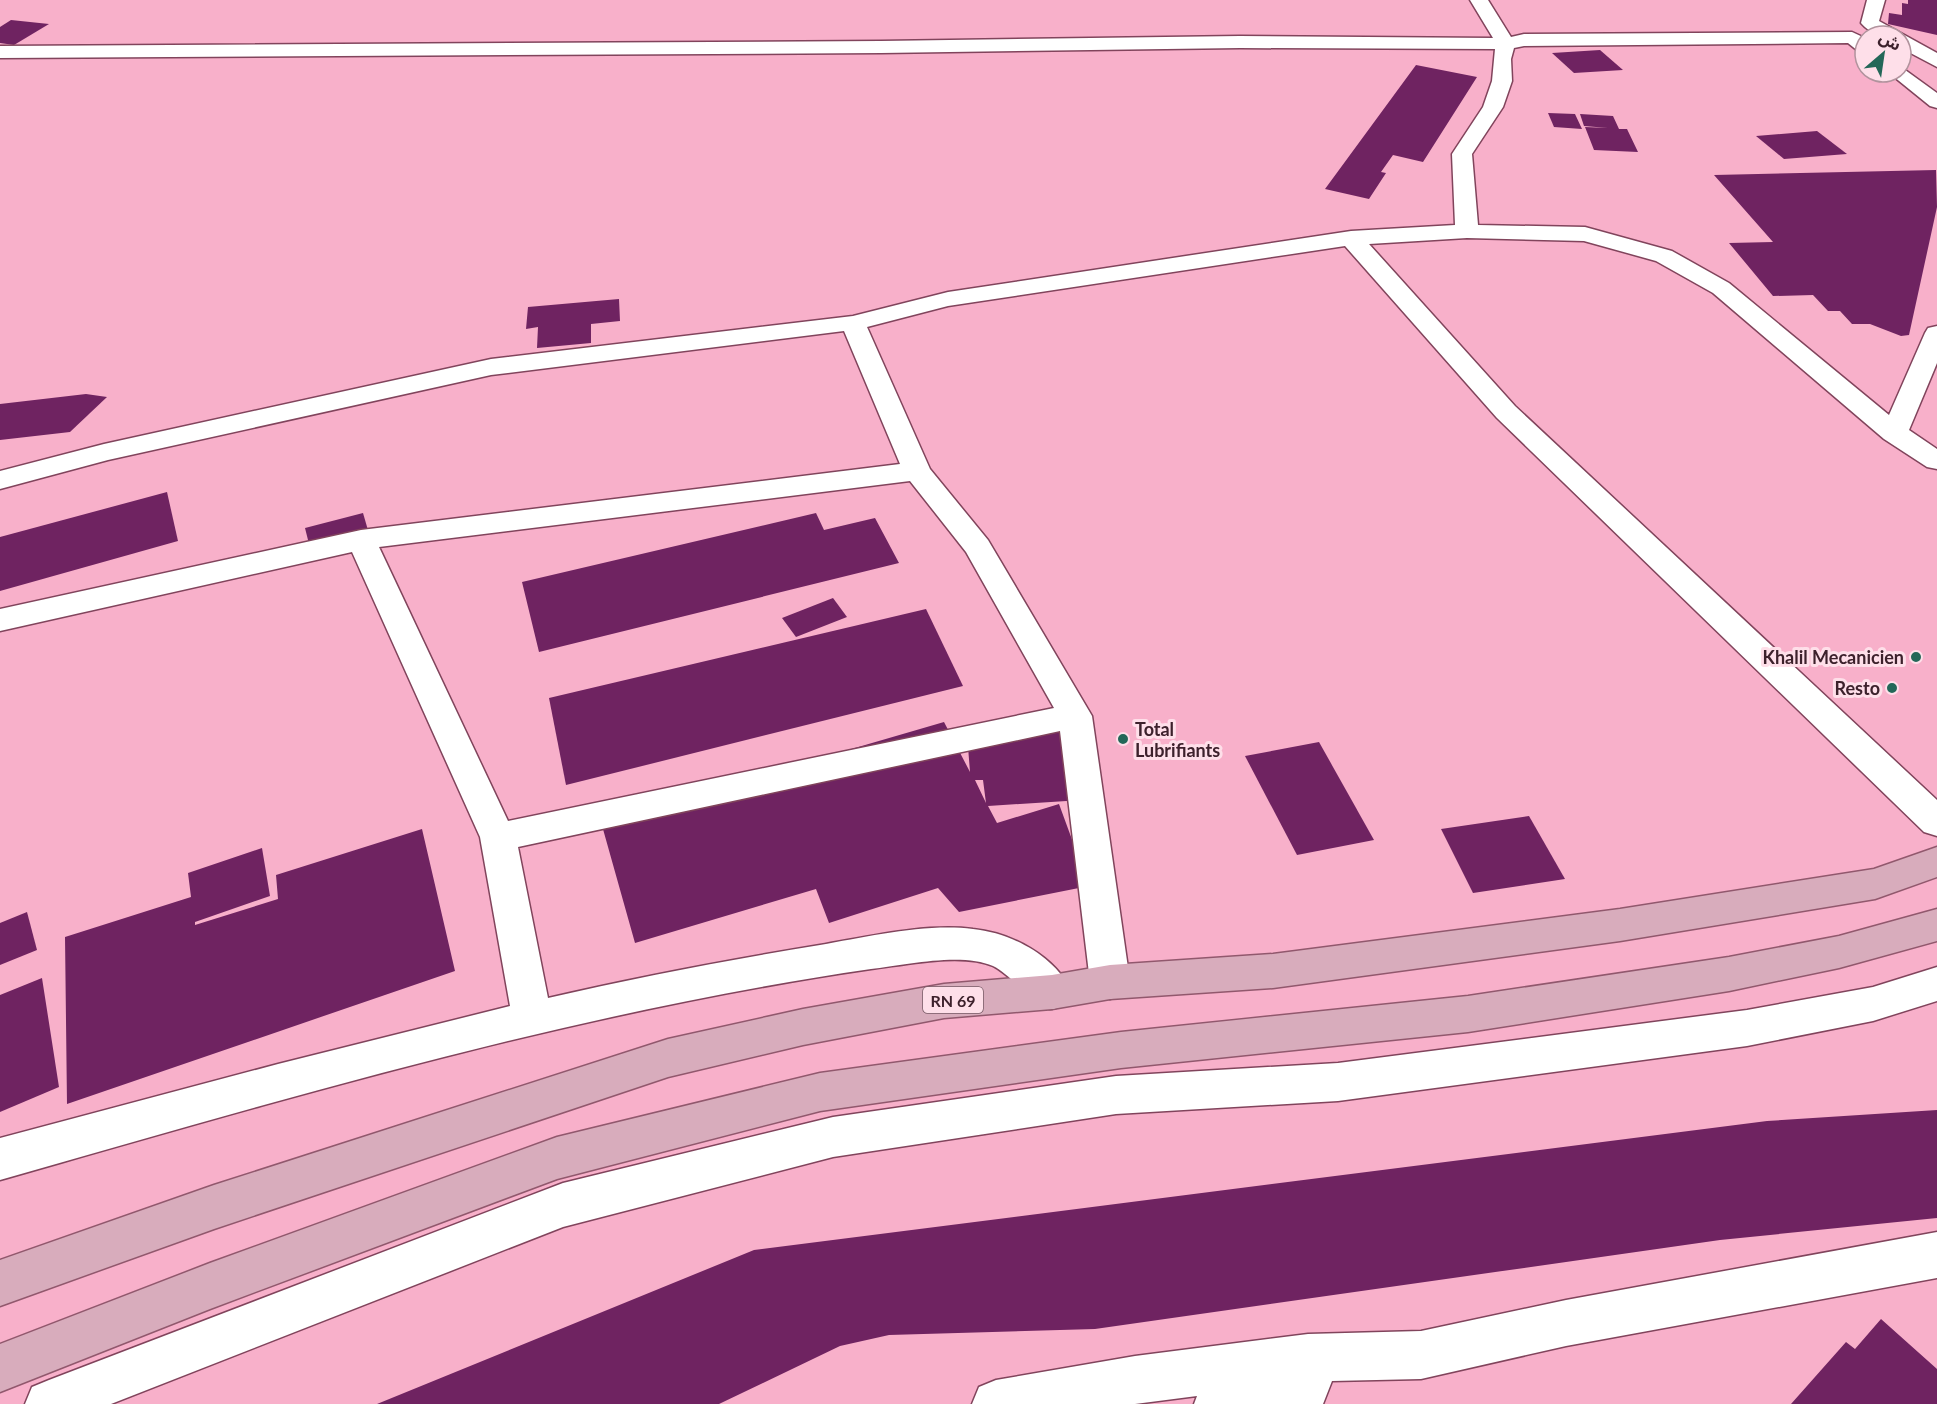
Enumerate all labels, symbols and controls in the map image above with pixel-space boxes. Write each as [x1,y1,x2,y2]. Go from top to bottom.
north arrow [1853,24,1913,84]
text: ش [1876,27,1905,55]
place label: Khalil Mecanicien [1763,646,1904,668]
marker: Khalil Mecanicien [1909,650,1923,664]
place label: Resto [1835,677,1880,699]
marker: Resto [1885,681,1899,695]
place label: Total Lubrifiants [1135,718,1220,761]
marker: Total Lubrifiants [1116,732,1130,746]
road number: RN 69 [923,987,983,1013]

